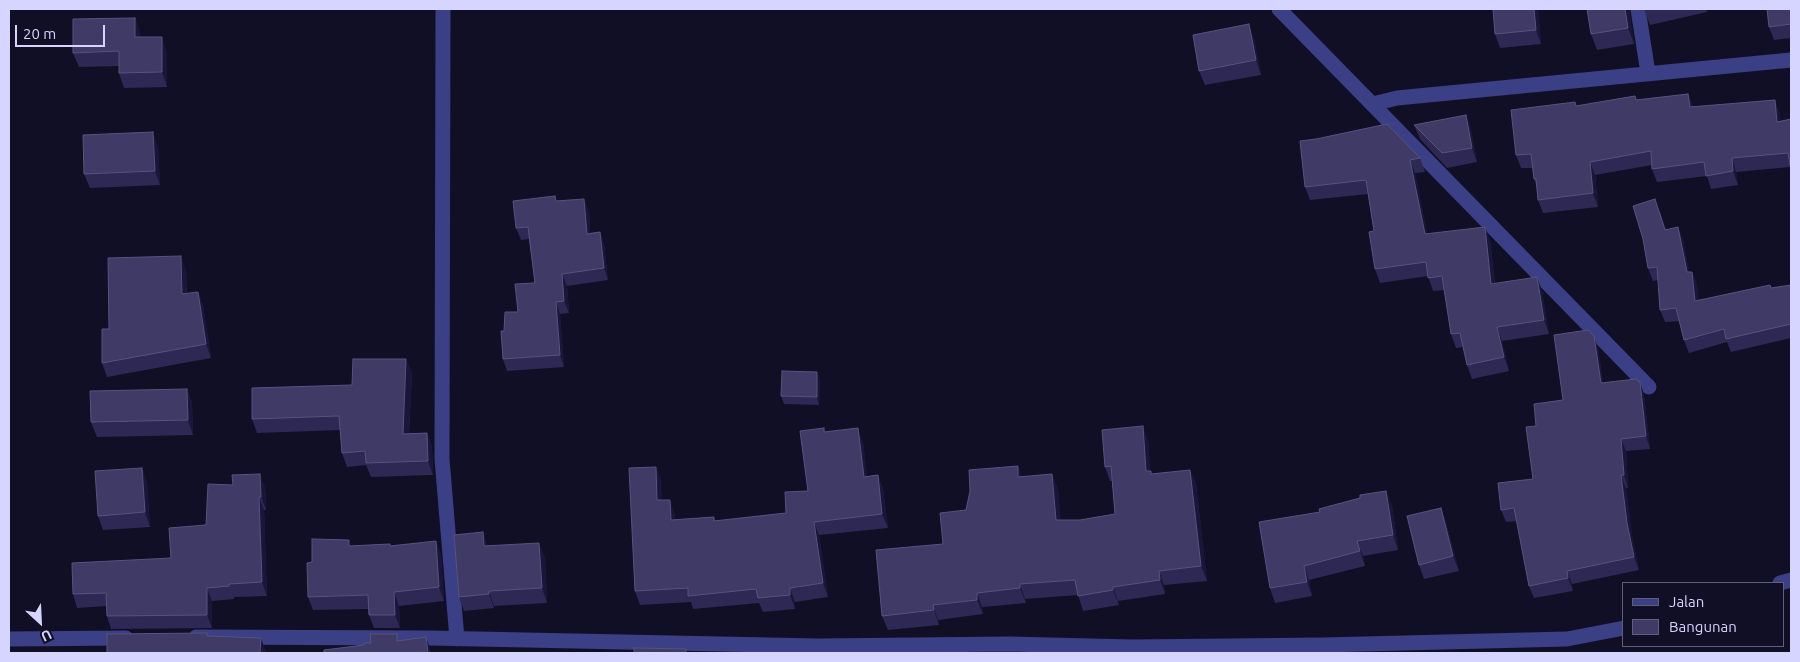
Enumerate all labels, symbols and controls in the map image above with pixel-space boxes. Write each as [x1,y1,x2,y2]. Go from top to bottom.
scale bar [18,15,108,47]
text: 20 m [23,25,56,42]
legend [1622,582,1785,647]
text: Jalan [1669,593,1704,610]
north arrow [15,597,65,647]
text: Bangunan [1669,618,1737,635]
text: U [39,626,54,645]

